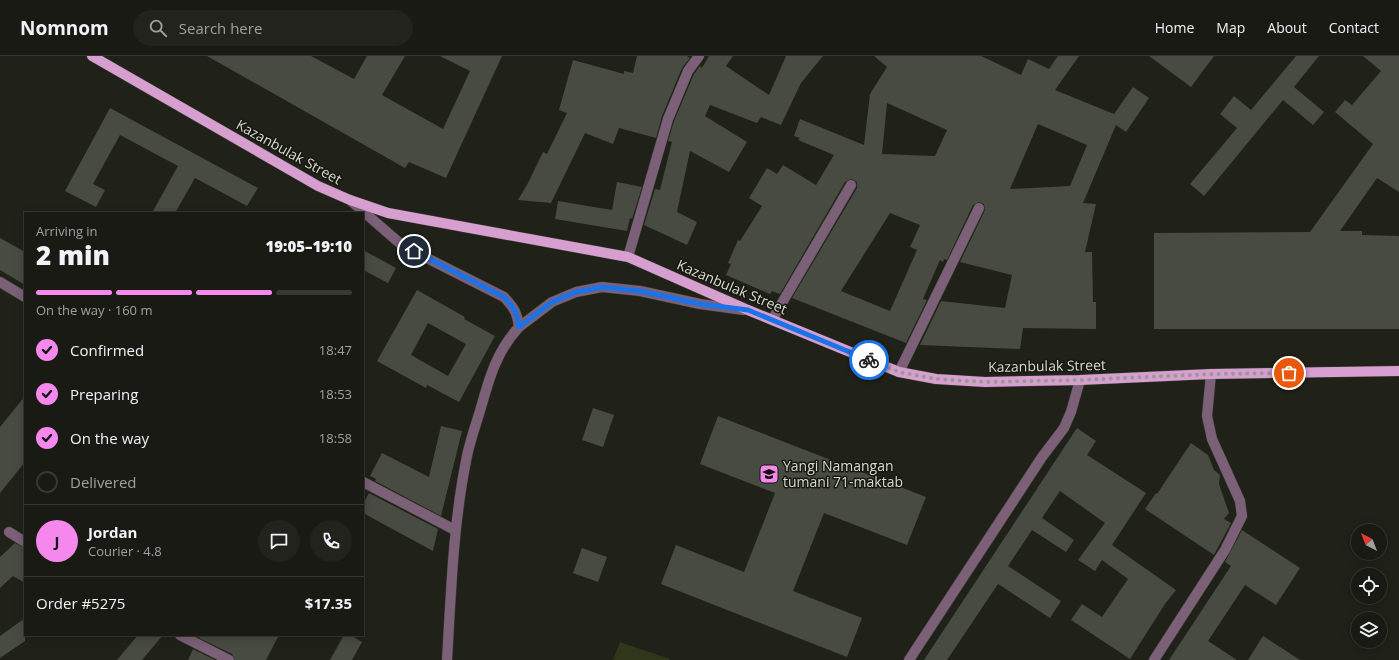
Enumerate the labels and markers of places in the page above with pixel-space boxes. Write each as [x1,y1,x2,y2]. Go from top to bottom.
pin [397,234,431,268]
pin [1272,356,1306,390]
place label: Yangi Namangan tumani 71-maktab [783,456,903,491]
school or university icon: Yangi Namangan tumani 71-maktab [758,463,780,485]

